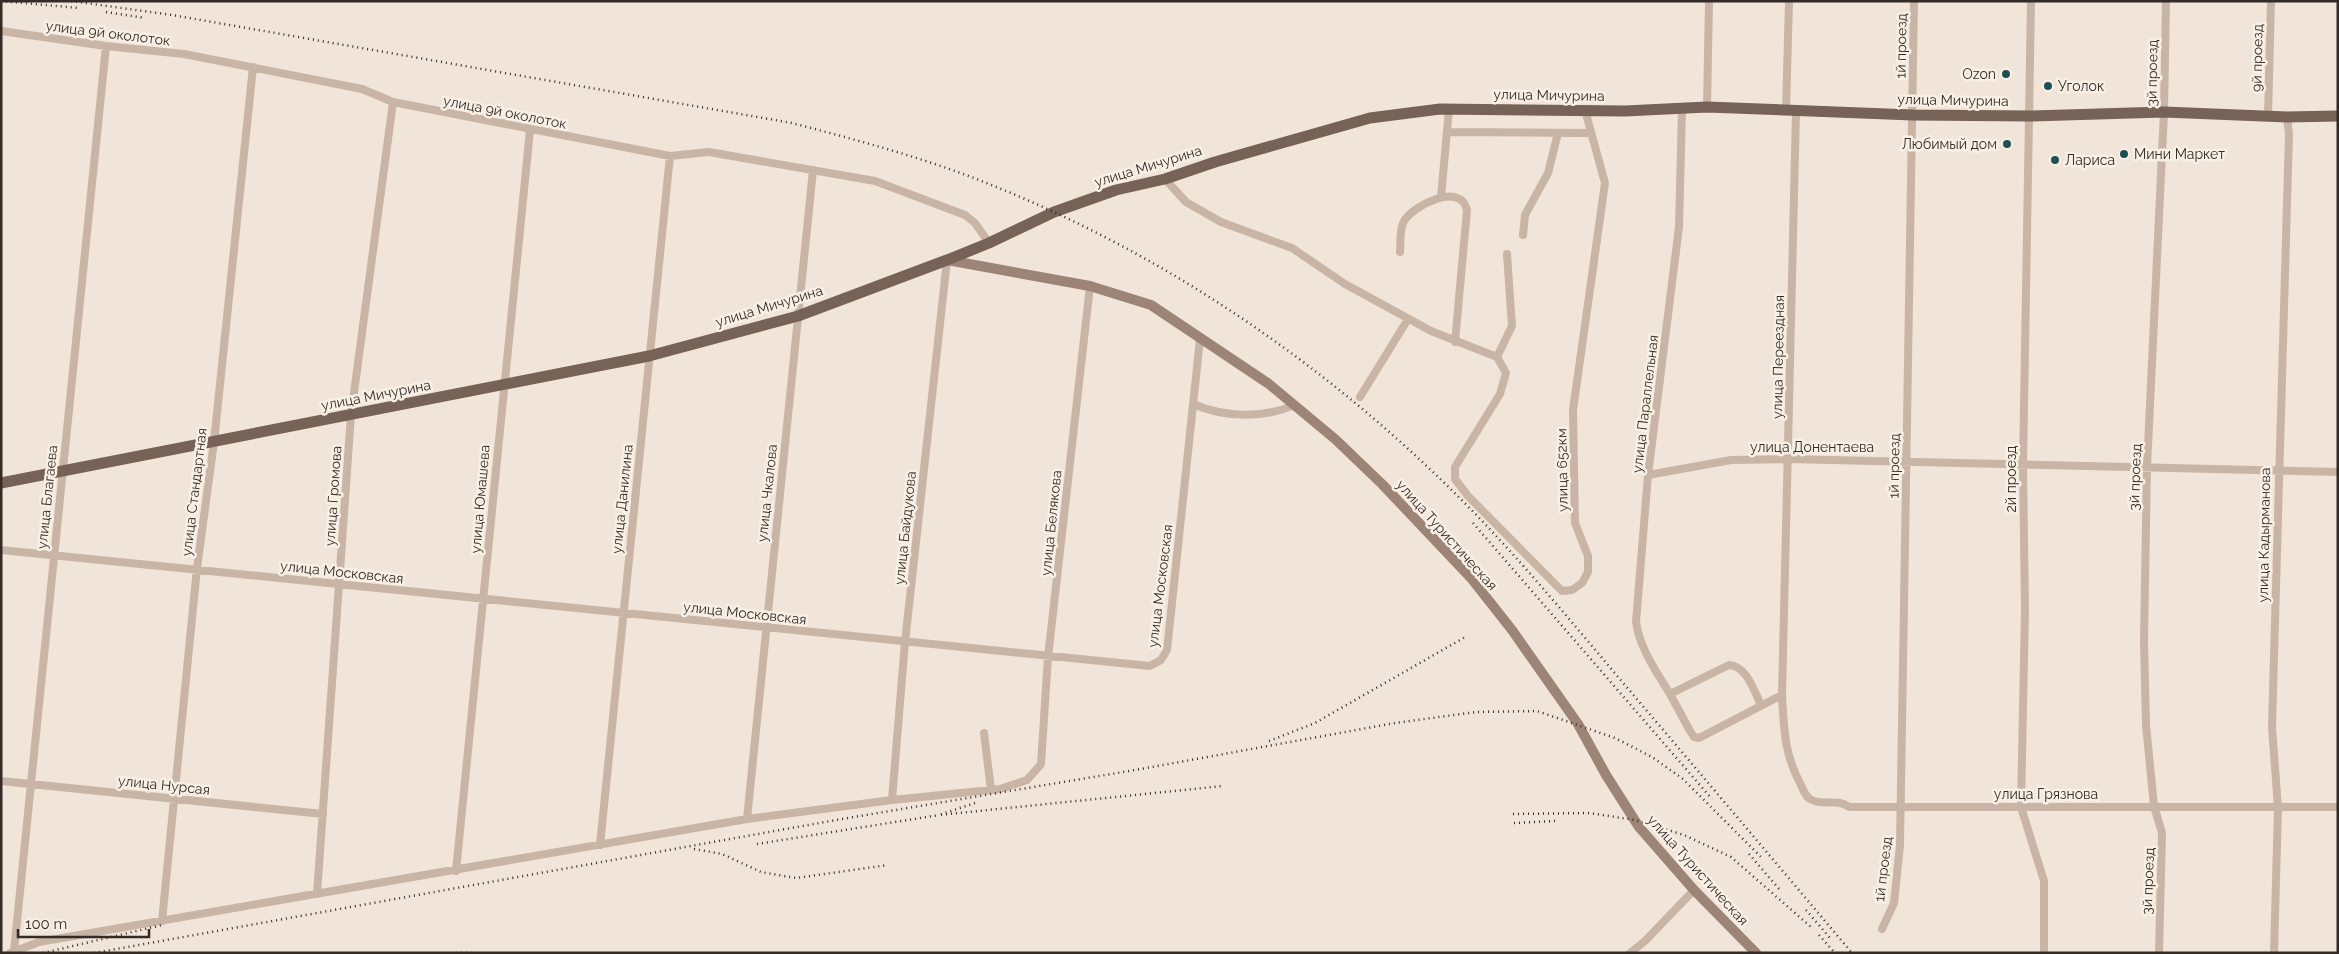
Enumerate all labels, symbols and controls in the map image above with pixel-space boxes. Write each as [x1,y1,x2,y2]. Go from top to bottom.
street label: 1й проезд [1892,13,1910,79]
street label: улица 9й околоток [45,17,171,49]
street label: 9й проезд [2248,24,2266,92]
street label: 3й проезд [2143,39,2161,107]
place label: Ozon [1962,66,1996,82]
marker: Ozon [2000,68,2012,80]
place label: Уголок [2058,78,2104,94]
marker: Уголок [2042,80,2054,92]
street label: улица Мичурина [1493,86,1605,104]
street label: улица Мичурина [1897,91,2009,109]
street label: улица 9й околоток [442,92,568,132]
place label: Любимый дом [1902,136,1997,152]
marker: Любимый дом [2001,138,2013,150]
street label: улица Мичурина [1092,142,1204,190]
place label: Мини Маркет [2134,146,2225,162]
marker: Мини Маркет [2118,148,2130,160]
place label: Лариса [2065,152,2115,168]
marker: Лариса [2049,154,2061,166]
street label: улица Мичурина [713,282,825,330]
street label: улица Переездная [1769,295,1787,419]
street label: улица Параллельная [1629,334,1661,474]
street label: улица Мичурина [320,377,432,413]
street label: улица Стандартная [178,427,210,557]
street label: улица 652км [1553,428,1571,512]
street label: 1й проезд [1885,433,1903,499]
street label: улица Донентаева [1750,439,1874,455]
street label: улица Чкалова [754,443,780,543]
street label: 3й проезд [2126,443,2144,511]
street label: улица Благаева [34,444,60,550]
street label: улица Юмашева [467,444,493,554]
street label: улица Данилина [608,444,636,554]
street label: улица Громова [322,445,344,547]
street label: 2й проезд [2003,446,2019,512]
street label: улица Кадырманова [2255,467,2273,603]
street label: улица Белякова [1037,469,1065,577]
street label: улица Байдукова [891,470,919,586]
street label: улица Туристическая [1393,477,1501,593]
street label: улица Московская [1145,524,1175,648]
street label: улица Московская [280,558,404,586]
street label: улица Московская [683,599,807,627]
street label: улица Нурсая [117,772,211,798]
street label: улица Грязнова [1994,786,2098,802]
street label: улица Туристическая [1644,812,1752,928]
street label: 1й проезд [1871,835,1895,903]
street label: 3й проезд [2139,847,2157,915]
scale bar [18,906,149,938]
text: 100 m [25,915,67,933]

